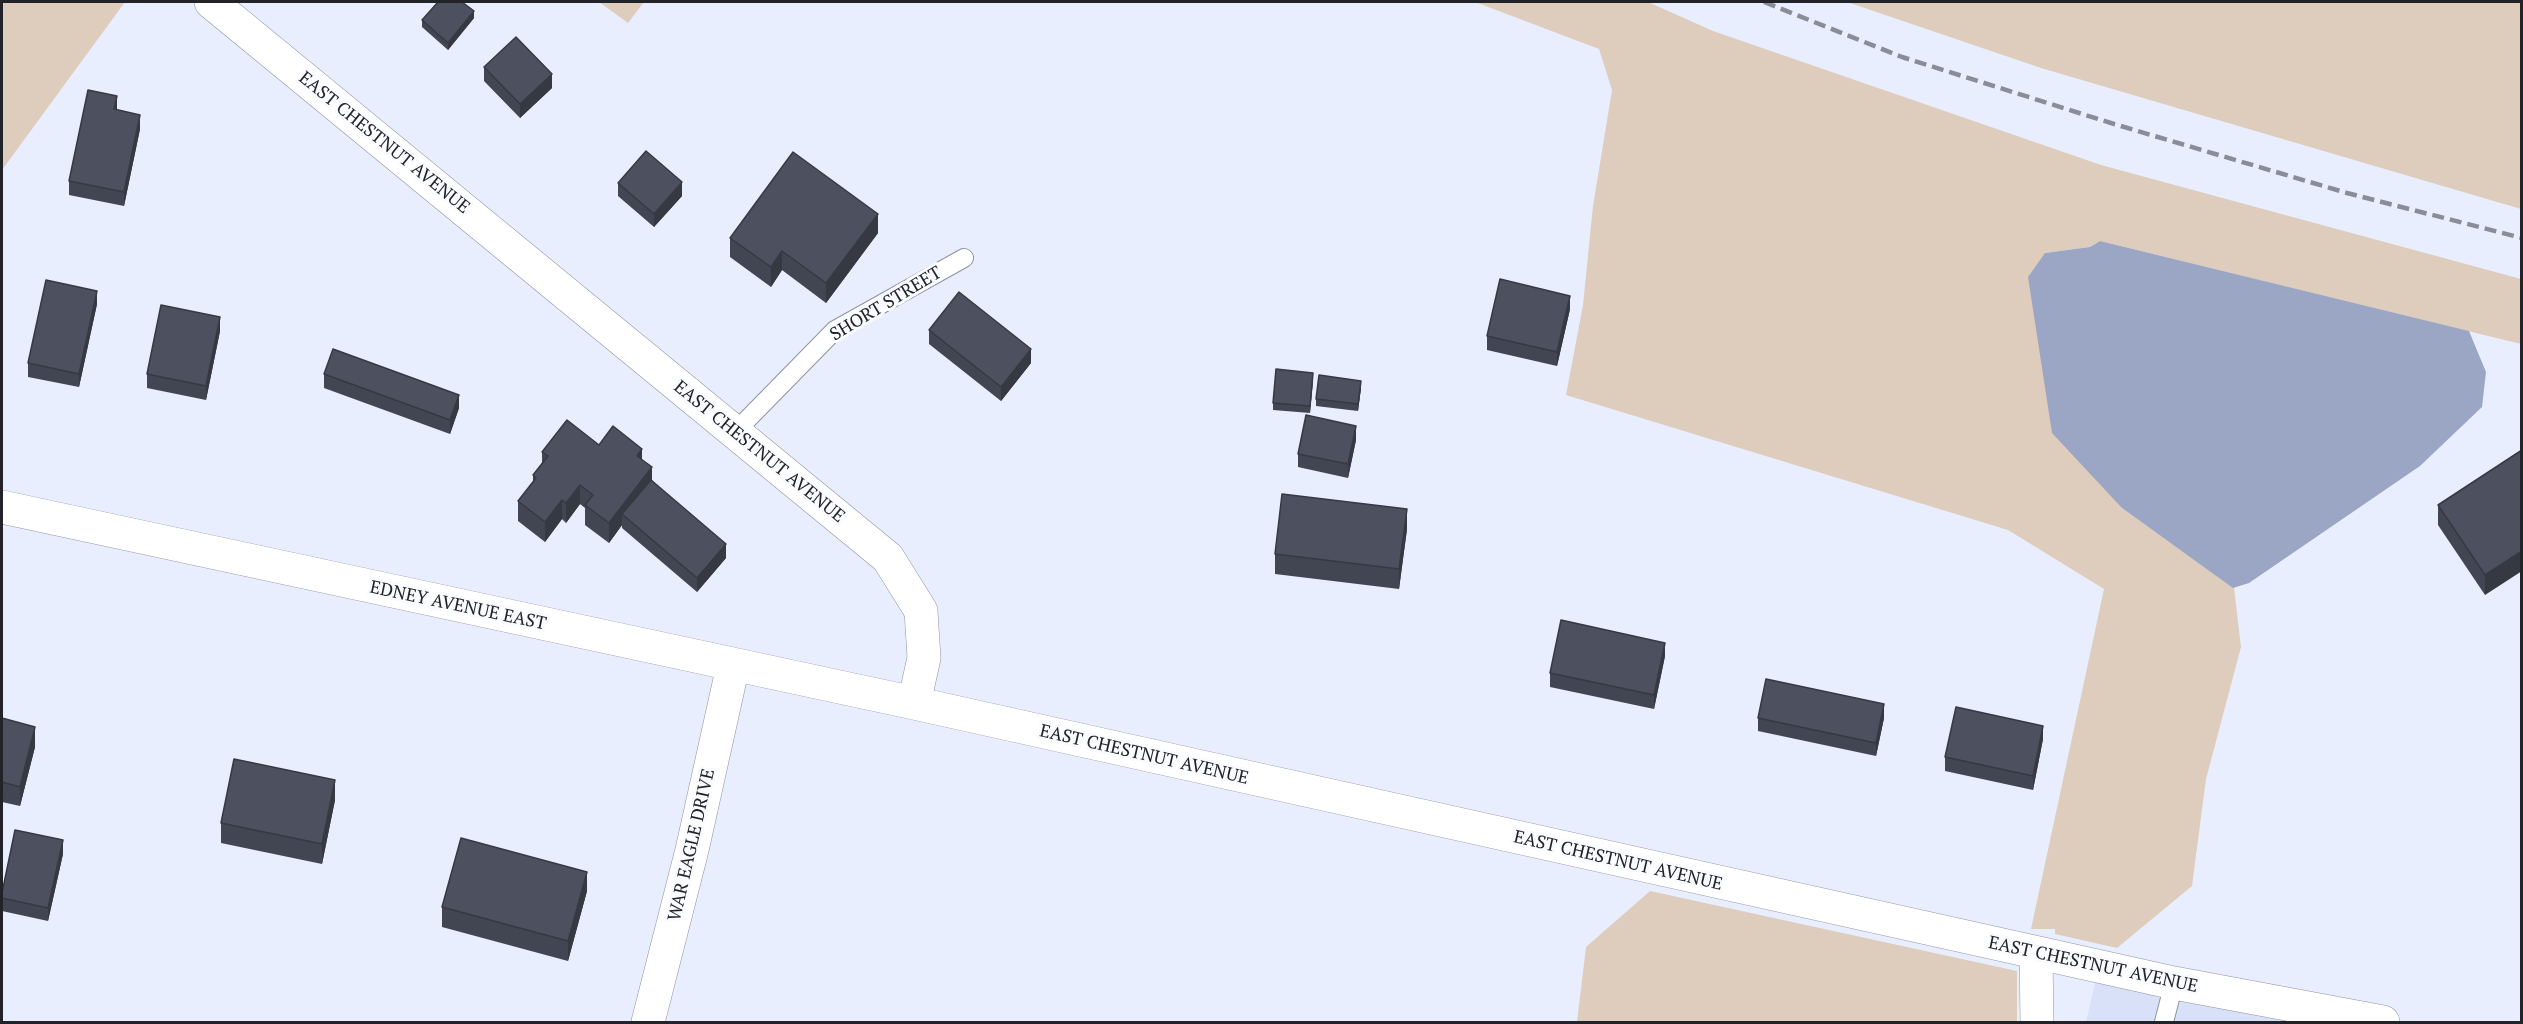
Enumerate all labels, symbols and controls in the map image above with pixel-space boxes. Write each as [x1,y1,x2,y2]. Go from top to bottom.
street label: EAST CHESTNUT AVENUE [294,67,474,219]
street label: SHORT STREET [826,262,946,346]
street label: EAST CHESTNUT AVENUE [669,376,849,528]
street label: EDNEY AVENUE EAST [368,577,548,635]
street label: EAST CHESTNUT AVENUE [1037,720,1251,790]
street label: WAR EAGLE DRIVE [664,767,720,923]
street label: EAST CHESTNUT AVENUE [1511,826,1725,896]
street label: EAST CHESTNUT AVENUE [1986,932,2200,998]

